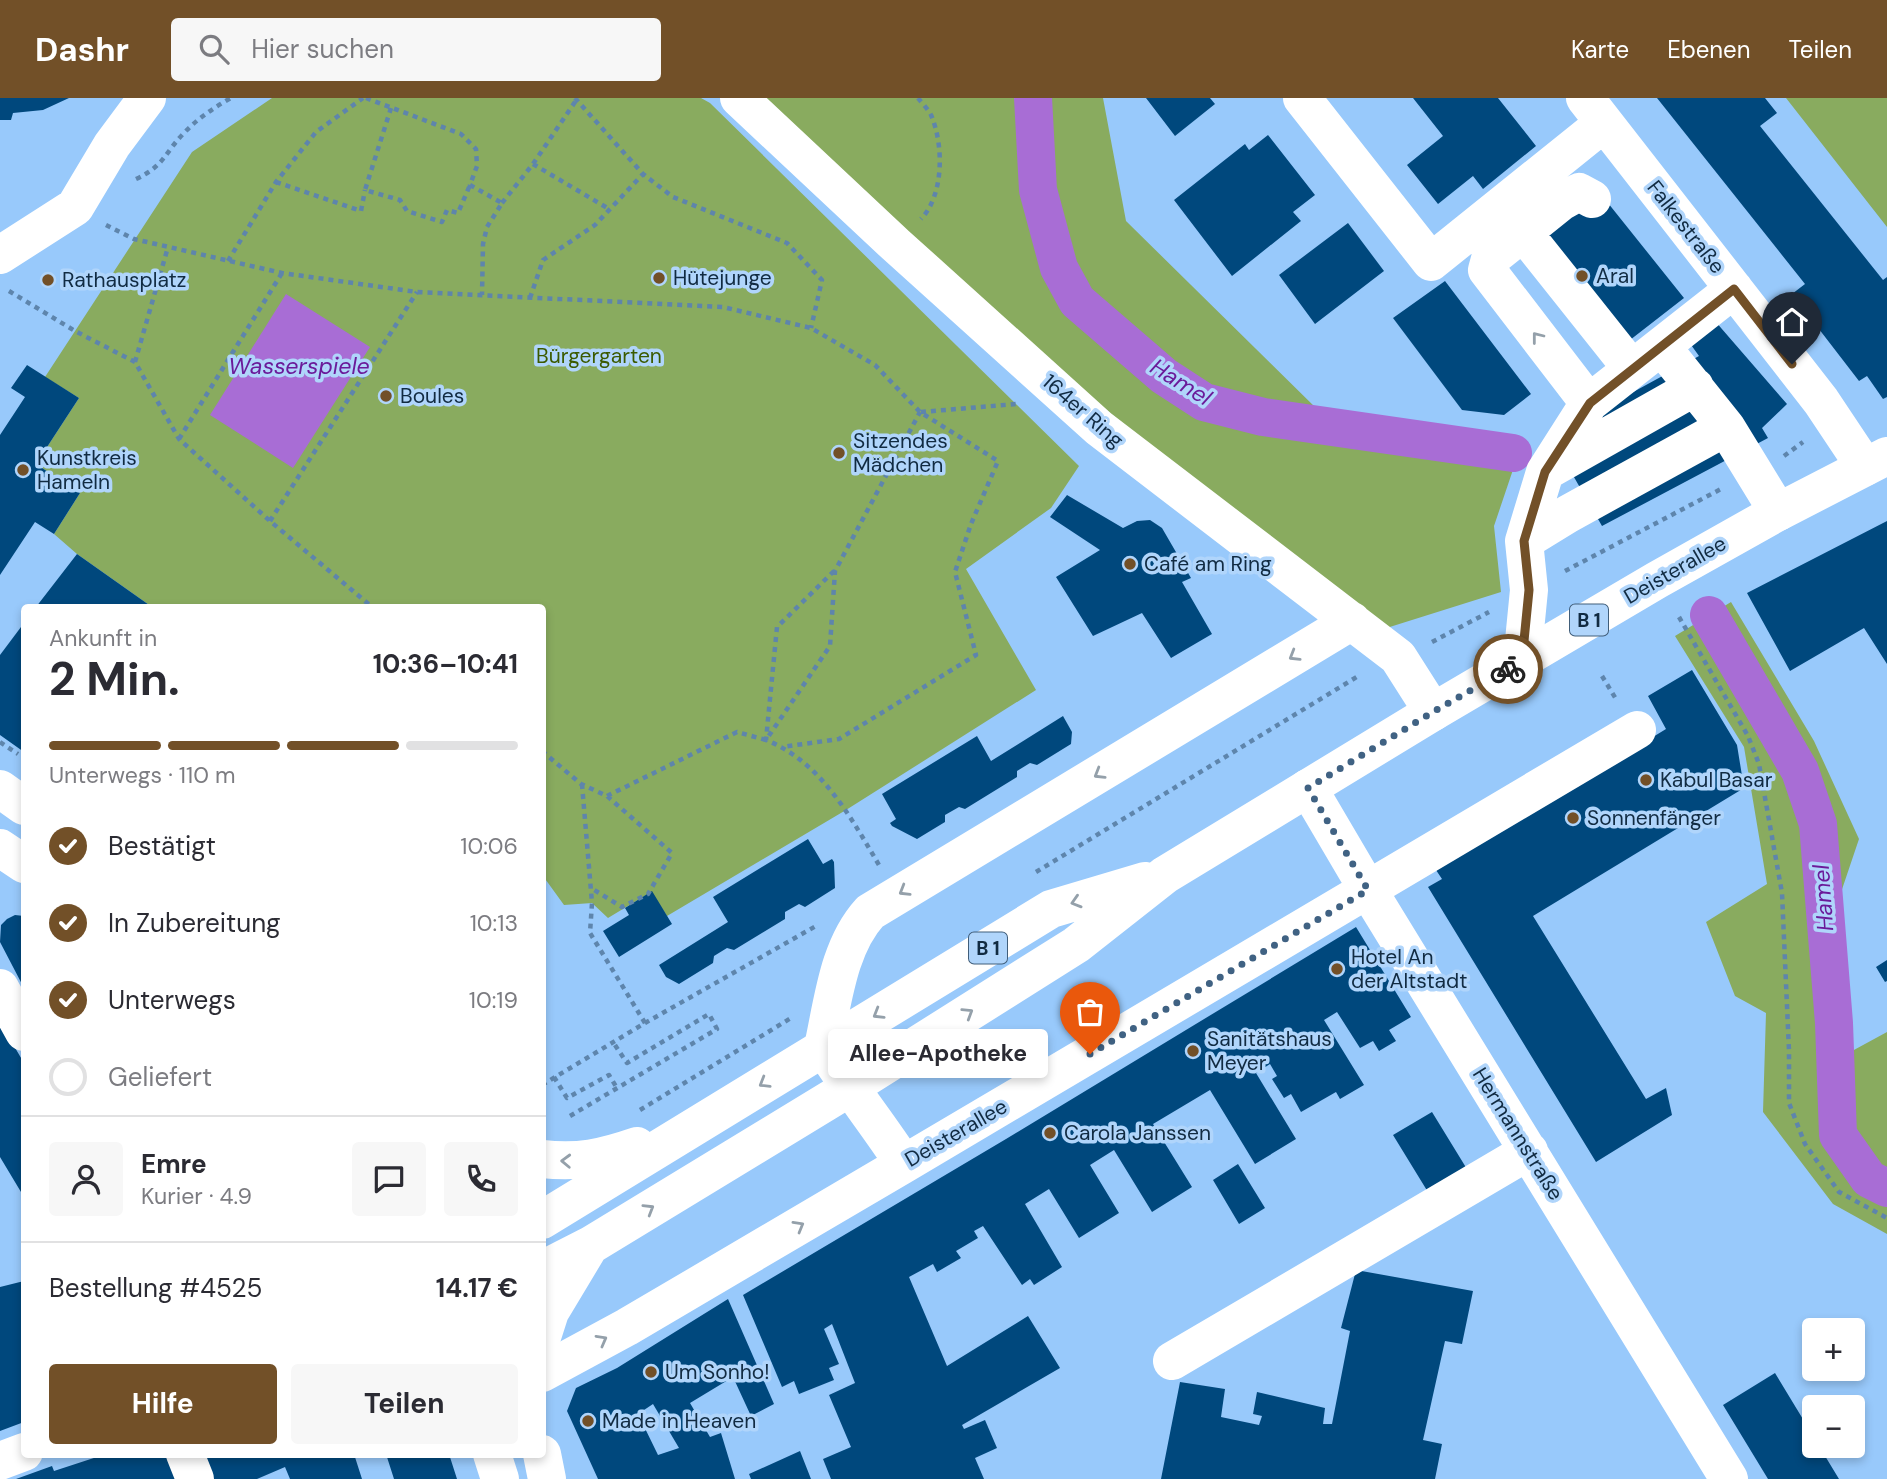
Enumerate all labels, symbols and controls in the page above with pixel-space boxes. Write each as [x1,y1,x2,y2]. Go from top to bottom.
search box [171,18,661,81]
text: Dashr [35,28,129,71]
icon: search [195,30,233,68]
text: Hier suchen [251,32,394,66]
text: Karte [1571,34,1629,65]
text: Ebenen [1667,34,1751,65]
text: Teilen [1789,34,1852,65]
street label: Falkestraße [1641,174,1731,280]
place label: Aral [1596,262,1634,290]
place label: Hütejunge [673,264,772,292]
place label: Rathausplatz [62,266,186,294]
marker: Aral [1574,268,1590,284]
marker: Hütejunge [651,270,667,286]
marker: Rathausplatz [40,272,56,288]
pin [1762,292,1822,364]
icon: home [1773,303,1811,341]
one-way arrow [1532,333,1545,345]
park label: Bürgergarten [536,342,662,370]
water label: Wasserspiele [228,351,370,381]
water label: Hamel [1145,352,1218,413]
street label: 164er Ring [1036,368,1130,454]
place label: Boules [400,382,464,410]
marker: Boules [378,388,394,404]
place label: Sitzendes Mädchen [853,427,948,479]
place label: Kunstkreis Hameln [37,444,137,496]
marker: Sitzendes Mädchen [831,445,847,461]
marker: Kunstkreis Hameln [15,462,31,478]
street label: Deisterallee [1619,529,1731,611]
place label: Café am Ring [1144,550,1272,578]
marker: Café am Ring [1122,556,1138,572]
road number: B 1 [1570,604,1608,636]
text: Ankunft in [49,623,157,653]
courier [1473,634,1543,704]
text: 10:36–10:41 [373,647,518,681]
one-way arrow [1288,648,1301,661]
text: 2 Min. [49,649,180,709]
icon: bike [1489,650,1527,688]
text: Unterwegs · 110 m [49,760,236,790]
one-way arrow [1093,766,1106,779]
place label: Kabul Basar [1660,766,1773,794]
marker: Kabul Basar [1638,772,1654,788]
place label: Sonnenfänger [1587,804,1721,832]
marker: Sonnenfänger [1565,810,1581,826]
icon: check [49,827,87,865]
text: Bestätigt [108,829,216,863]
text: 10:06 [460,831,518,861]
water label: Hamel [1806,863,1840,932]
one-way arrow [899,883,912,896]
one-way arrow [1070,894,1082,909]
icon: check [49,904,87,942]
text: In Zubereitung [108,906,281,940]
text: 10:13 [470,908,518,938]
road number: B 1 [969,932,1007,964]
place label: Hotel An der Altstadt [1351,943,1467,995]
marker: Hotel An der Altstadt [1329,961,1345,977]
icon: check [49,981,87,1019]
pin [1060,982,1120,1054]
text: Unterwegs [108,983,236,1017]
text: 10:19 [469,985,518,1015]
icon: bag [1071,993,1109,1031]
one-way arrow [873,1005,886,1018]
one-way arrow [960,1008,973,1021]
place label: Sanitätshaus Meyer [1207,1025,1332,1077]
callout: Allee-Apotheke [828,1030,1048,1079]
text: Allee-Apotheke [849,1038,1027,1068]
marker: Sanitätshaus Meyer [1185,1043,1201,1059]
text: Geliefert [108,1060,212,1094]
street label: Hermannstraße [1466,1062,1570,1206]
one-way arrow [759,1075,772,1088]
street label: Deisterallee [900,1092,1012,1174]
place label: Carola Janssen [1064,1119,1211,1147]
marker: Carola Janssen [1042,1125,1058,1141]
button: person [49,1142,123,1216]
button: chat [352,1142,426,1216]
button: phone [444,1142,518,1216]
text: Emre [141,1147,207,1181]
one-way arrow [560,1153,571,1168]
text: Kurier · 4.9 [141,1181,252,1211]
one-way arrow [641,1205,654,1218]
one-way arrow [791,1221,804,1234]
text: Bestellung #4525 [49,1271,262,1305]
text: 14.17 € [436,1271,518,1305]
map controls [1802,1318,1865,1458]
button: + [1802,1318,1865,1381]
one-way arrow [595,1335,607,1348]
place label: Um Sonho! [665,1358,770,1386]
button: Hilfe [49,1364,277,1444]
button: Teilen [291,1364,518,1444]
marker: Um Sonho! [643,1364,659,1380]
button: − [1802,1395,1865,1458]
place label: Made in Heaven [602,1407,756,1435]
marker: Made in Heaven [580,1413,596,1429]

